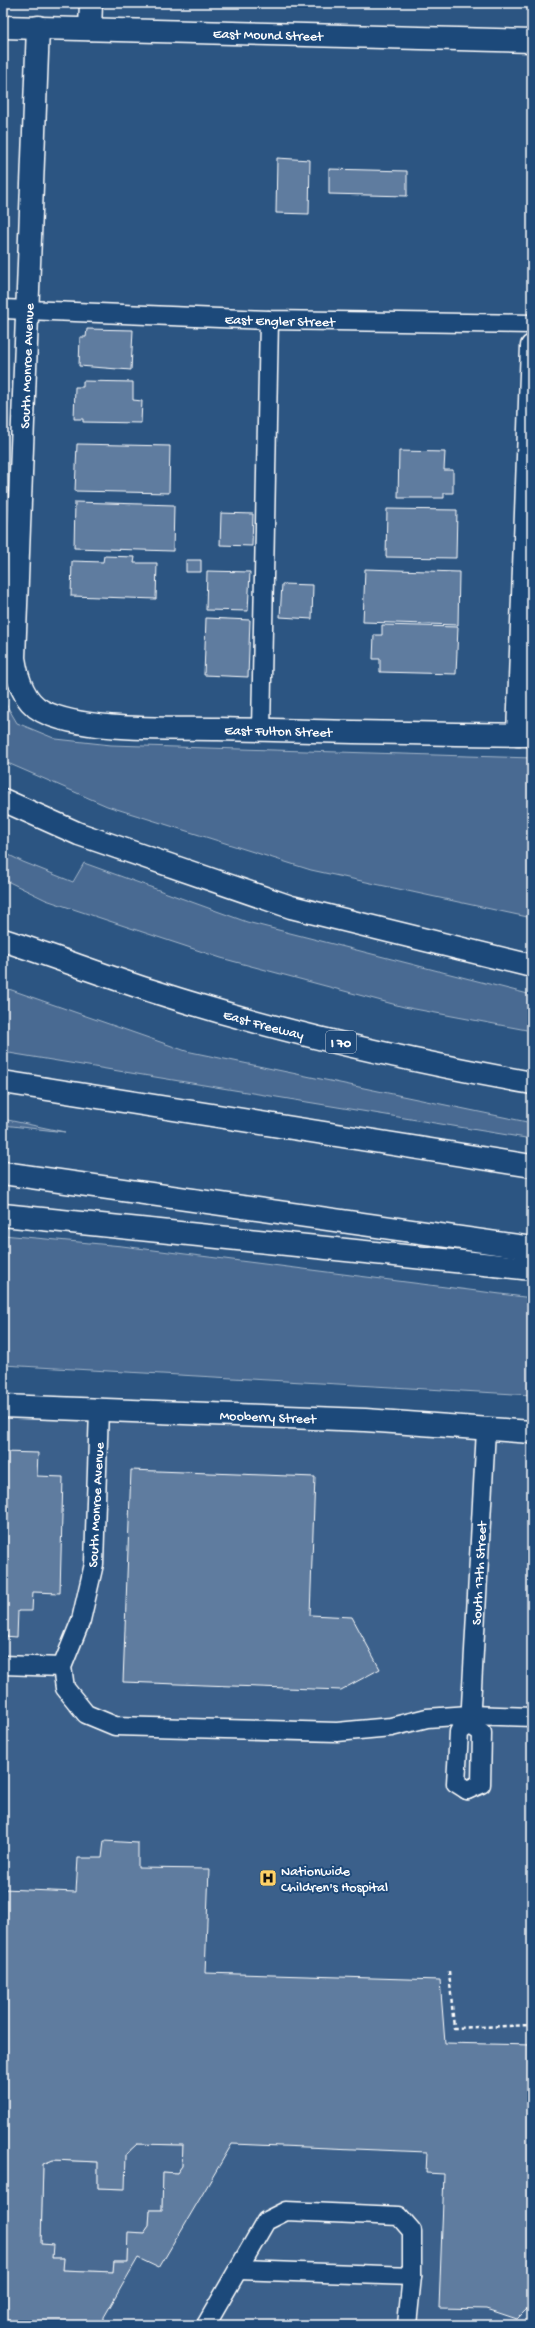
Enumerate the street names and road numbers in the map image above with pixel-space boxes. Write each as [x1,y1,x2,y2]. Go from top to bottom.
street label: East Mound Street [213,27,324,46]
street label: South Monroe Avenue [18,302,39,429]
street label: East Engler Street [224,312,336,332]
street label: East Fulton Street [224,723,334,742]
street label: East Freeway [221,1007,305,1045]
road number: I 70 [326,1031,356,1053]
street label: Mooberry Street [219,1408,317,1429]
street label: South Monroe Avenue [86,1441,109,1568]
street label: South 17th Street [469,1520,492,1626]

